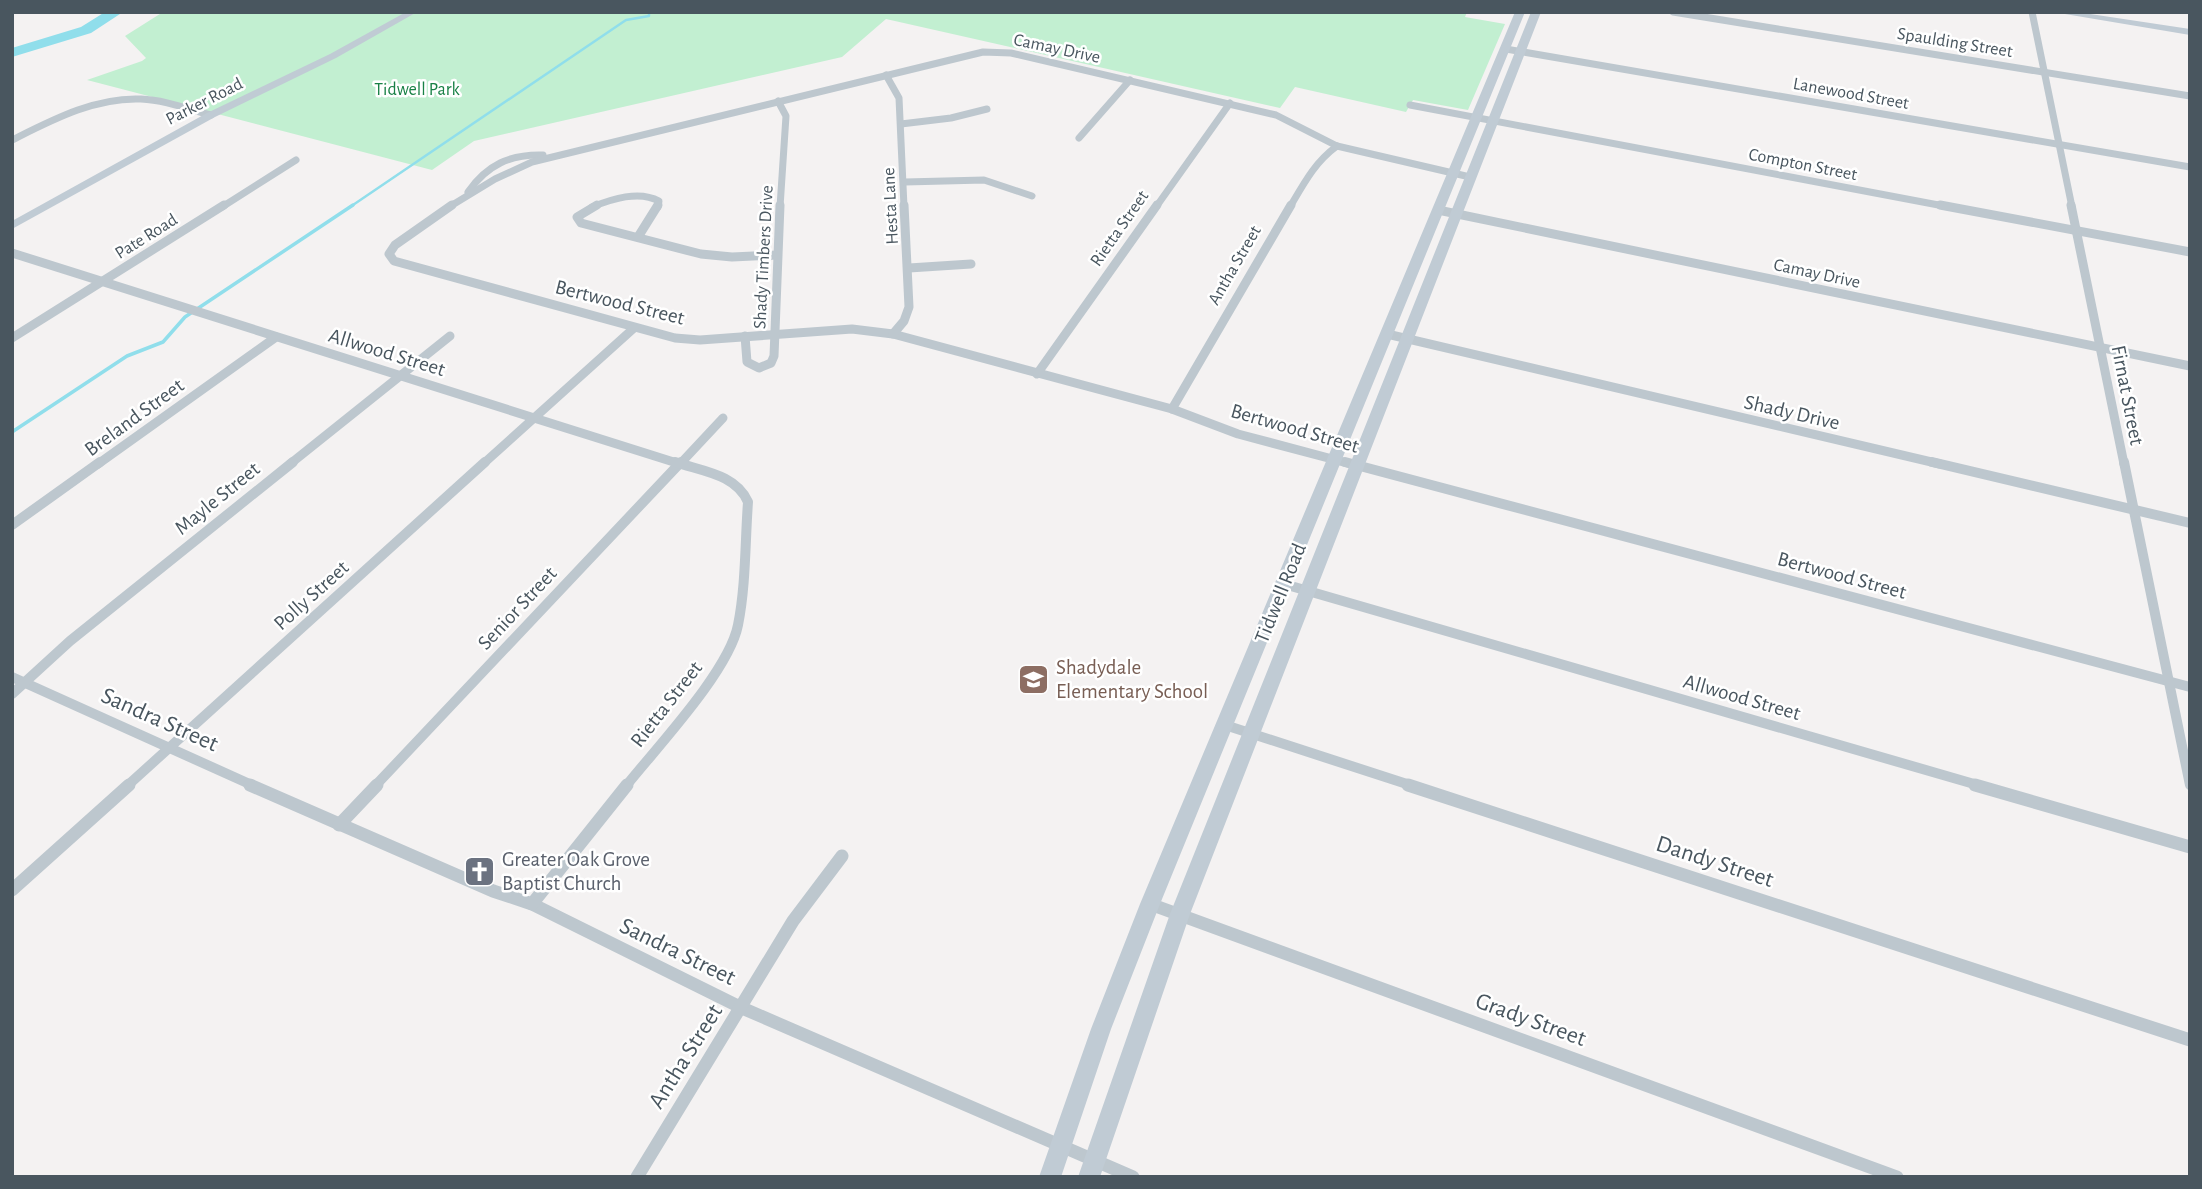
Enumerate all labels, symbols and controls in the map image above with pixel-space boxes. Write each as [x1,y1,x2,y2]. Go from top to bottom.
street label: Spaulding Street [1896,25,2014,61]
street label: Camay Drive [1012,31,1102,67]
street label: Parker Road [163,75,246,129]
street label: Lanewood Street [1791,75,1910,113]
park label: Tidwell Park [374,81,461,99]
street label: Compton Street [1747,146,1859,184]
street label: Hesta Lane [880,167,902,245]
street label: Shady Timbers Drive [751,185,777,329]
street label: Rietta Street [1087,187,1153,270]
street label: Pate Road [112,211,181,263]
street label: Antha Street [1205,223,1265,308]
street label: Camay Drive [1772,256,1862,292]
street label: Bertwood Street [553,276,687,329]
street label: Allwood Street [326,325,448,380]
street label: Firnat Street [2108,343,2148,447]
street label: Breland Street [81,374,188,460]
street label: Shady Drive [1742,391,1842,434]
street label: Bertwood Street [1228,400,1362,457]
street label: Mayle Street [171,458,264,539]
street label: Tidwell Road [1251,540,1310,646]
street label: Bertwood Street [1775,548,1909,603]
street label: Polly Street [270,556,353,634]
street label: Senior Street [474,563,561,654]
street label: Rietta Street [627,657,706,751]
place label: Shadydale Elementary School [1056,657,1208,702]
school or university icon: Shadydale Elementary School [1016,662,1050,696]
street label: Allwood Street [1681,671,1803,724]
street label: Sandra Street [97,683,222,757]
street label: Dandy Street [1653,832,1777,892]
place label: Greater Oak Grove Baptist Church [502,849,650,894]
church icon: Greater Oak Grove Baptist Church [462,854,496,888]
street label: Sandra Street [616,914,740,990]
street label: Grady Street [1472,989,1589,1051]
street label: Antha Street [644,1000,727,1113]

